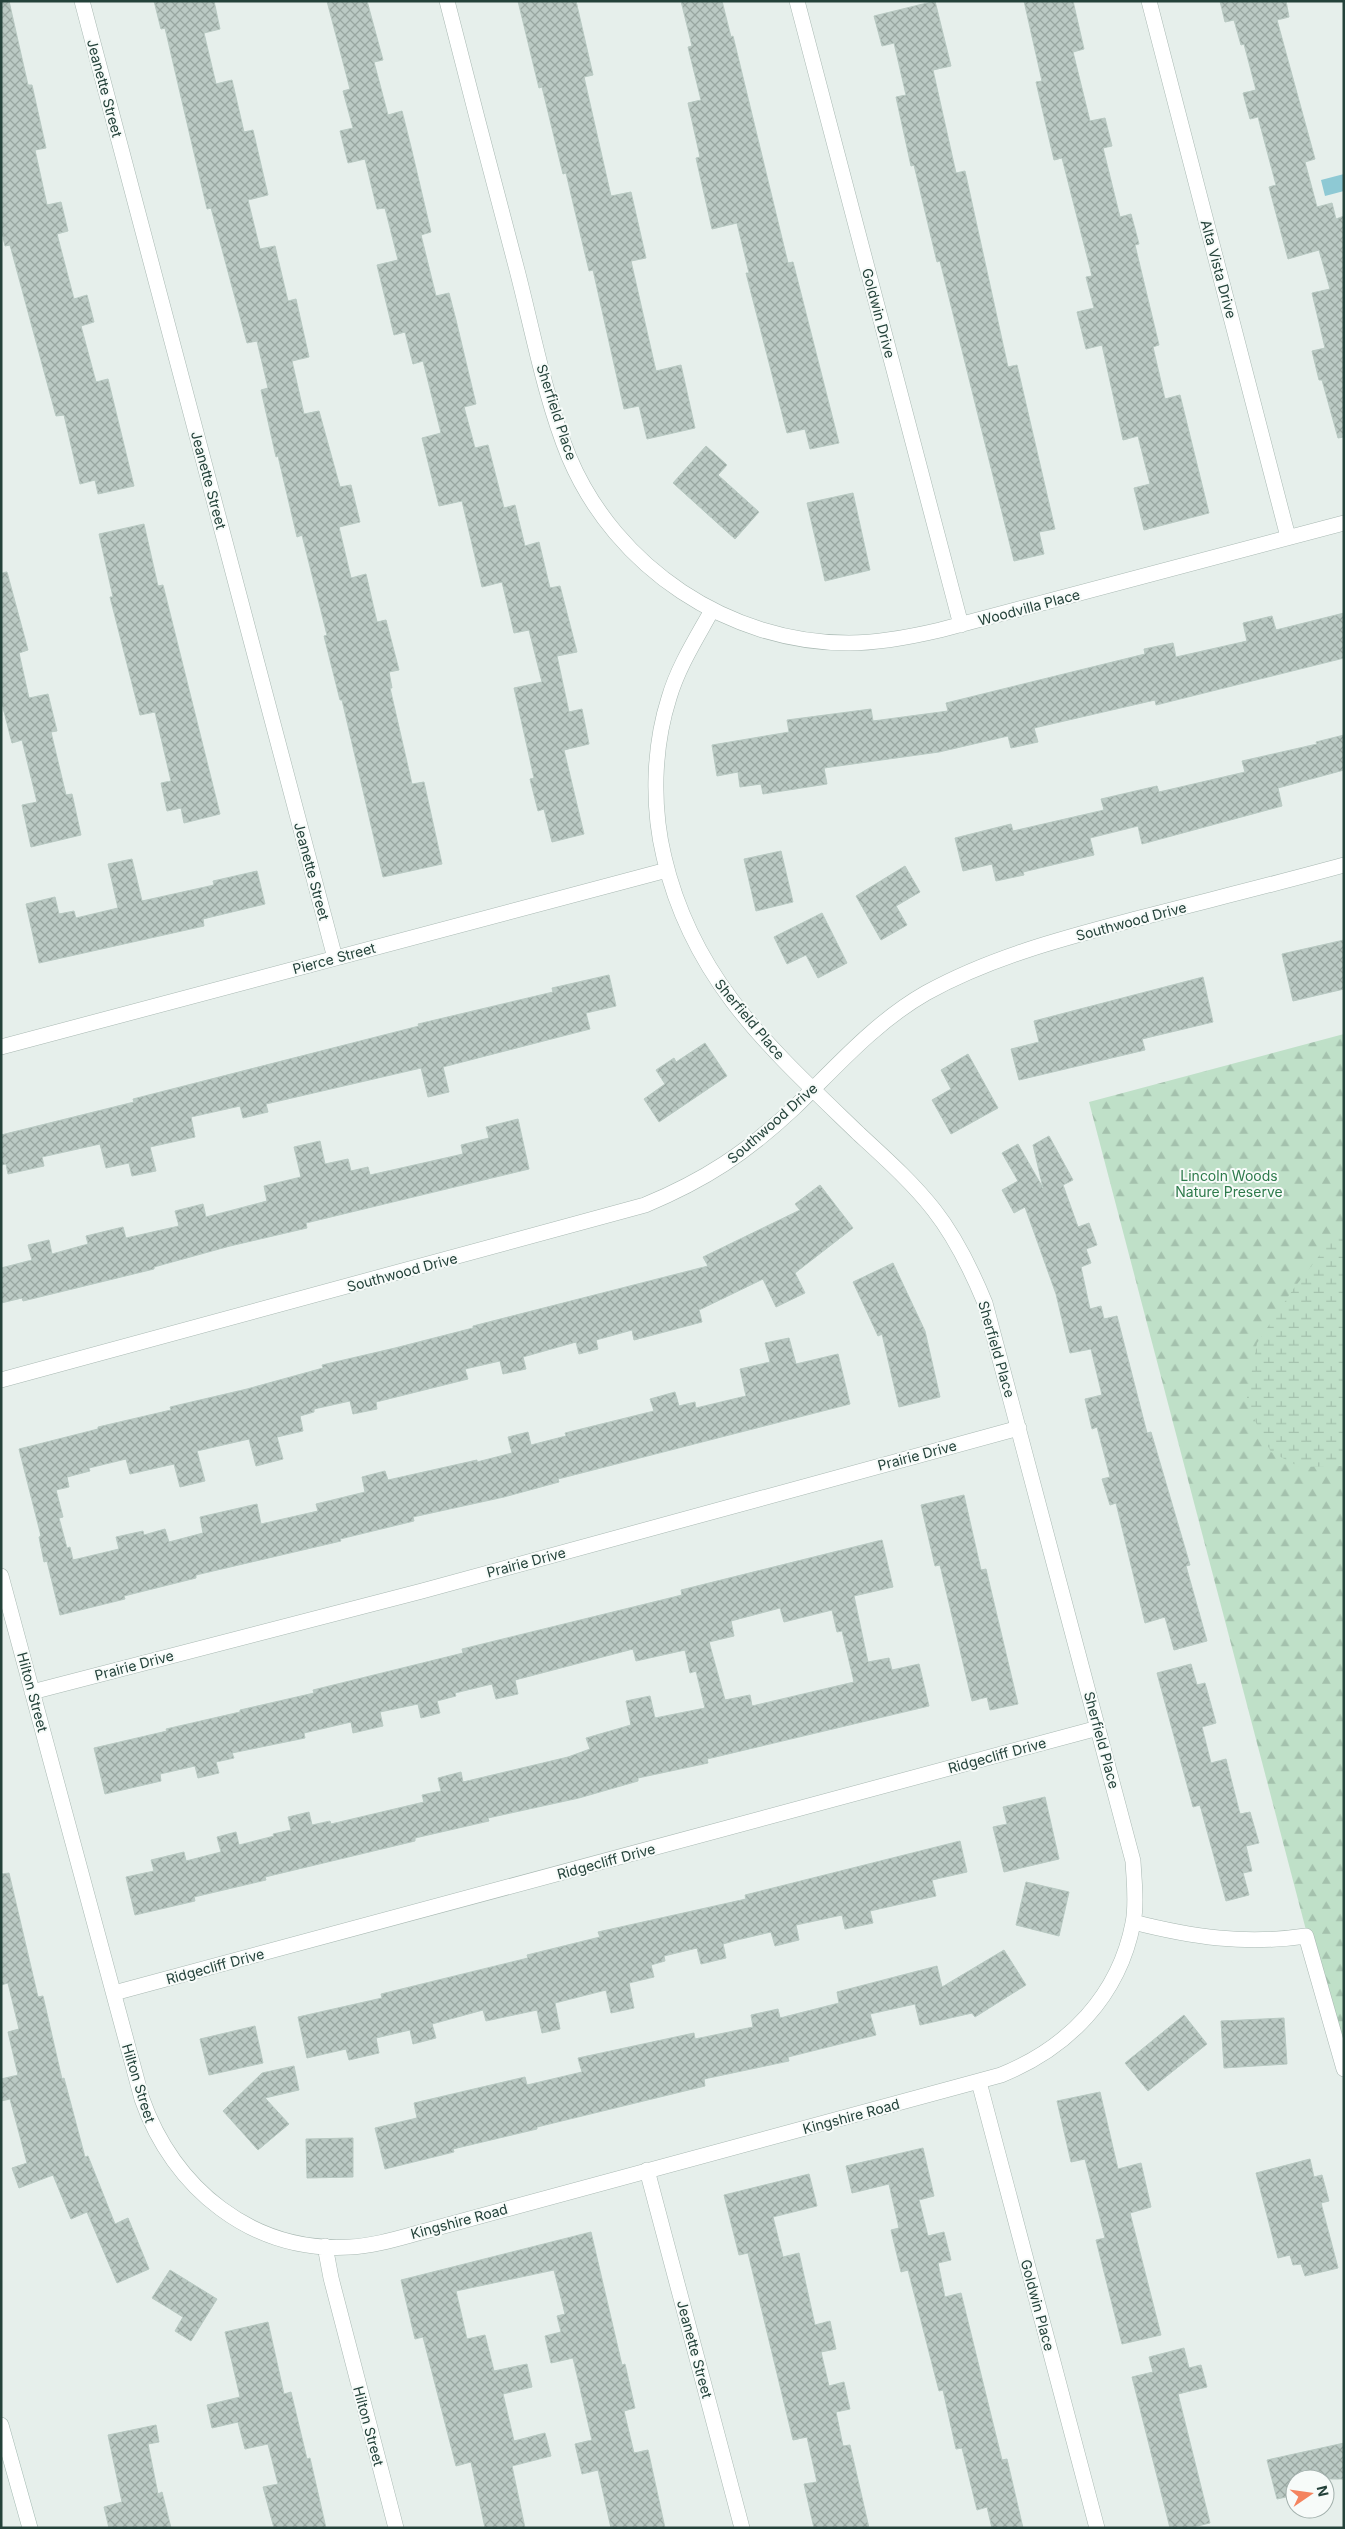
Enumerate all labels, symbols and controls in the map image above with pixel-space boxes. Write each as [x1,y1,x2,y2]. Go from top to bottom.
street label: Jeanette Street [84,37,126,139]
street label: Alta Vista Drive [1198,218,1240,320]
street label: Goldwin Drive [859,266,899,360]
street label: Sherfield Place [533,362,581,462]
street label: Jeanette Street [188,429,230,531]
street label: Woodvilla Place [976,585,1082,629]
street label: Jeanette Street [291,820,333,922]
street label: Southwood Drive [1074,898,1188,944]
street label: Pierce Street [291,939,378,977]
street label: Sherfield Place [711,975,789,1063]
street label: Southwood Drive [723,1079,821,1167]
park label: Lincoln Woods Nature Preserve [1175,1167,1283,1200]
street label: Southwood Drive [345,1249,459,1295]
street label: Sherfield Place [975,1299,1019,1399]
street label: Prairie Drive [876,1436,958,1474]
street label: Prairie Drive [485,1543,567,1581]
street label: Prairie Drive [93,1646,175,1684]
street label: Hilton Street [14,1650,52,1734]
street label: Sherfield Place [1081,1690,1123,1790]
street label: Ridgecliff Drive [946,1734,1048,1776]
street label: Ridgecliff Drive [555,1840,657,1882]
street label: Ridgecliff Drive [164,1945,266,1987]
street label: Hilton Street [119,2041,159,2125]
street label: Kingshire Road [801,2095,901,2137]
street label: Kingshire Road [409,2200,509,2242]
street label: Goldwin Place [1018,2257,1058,2353]
street label: Jeanette Street [674,2298,716,2400]
street label: Hilton Street [350,2384,388,2468]
north arrow [1285,2469,1335,2519]
text: N [1314,2484,1333,2498]

